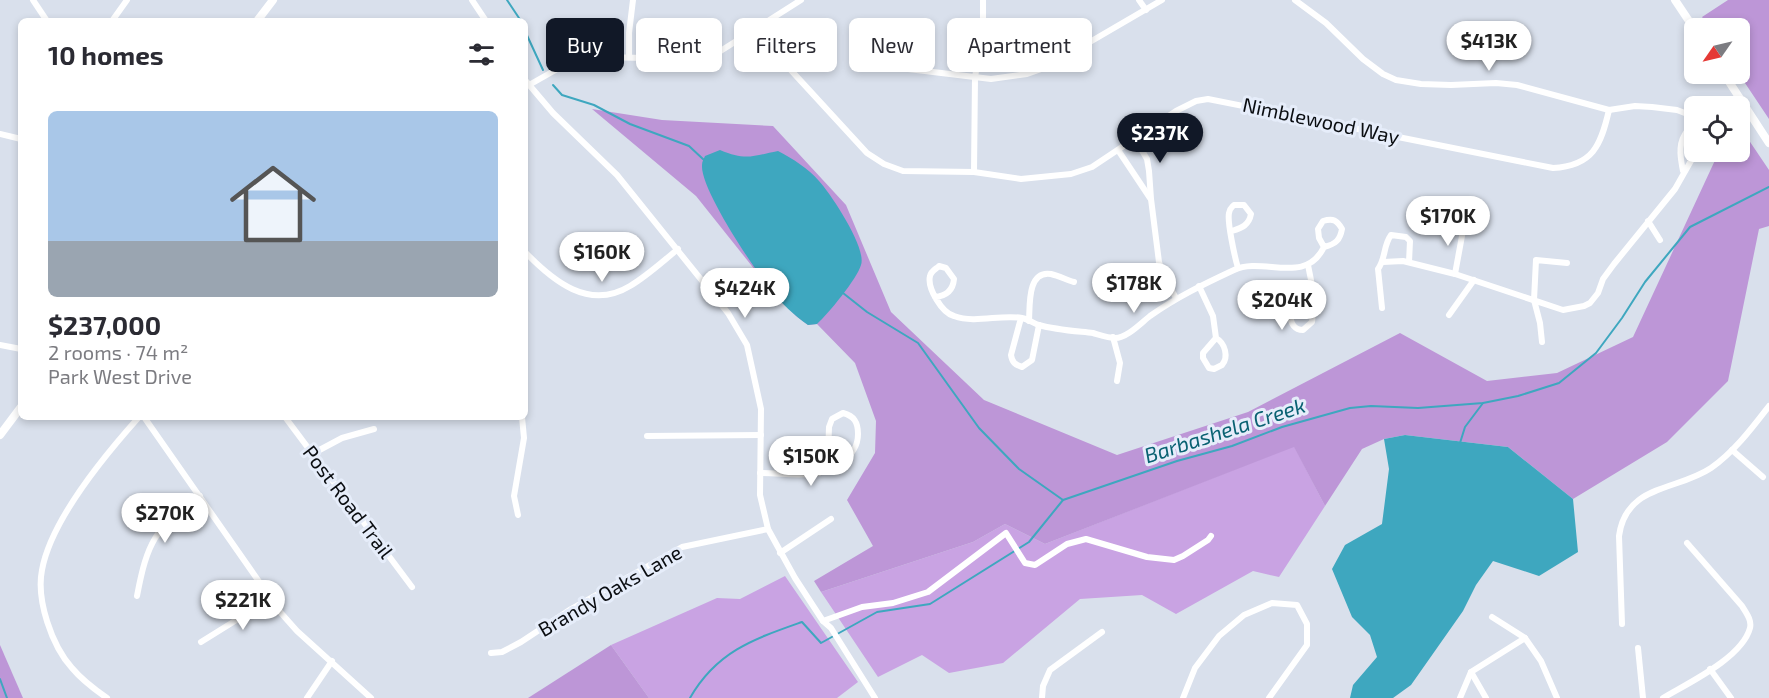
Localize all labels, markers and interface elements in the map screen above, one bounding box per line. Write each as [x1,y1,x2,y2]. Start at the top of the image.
chip: Buy [546,18,624,72]
chip: Rent [636,18,722,72]
chip: Filters [734,18,837,72]
chip: New [849,18,935,72]
chip: Apartment [947,18,1092,72]
north arrow [1684,18,1750,84]
map controls [1684,18,1750,162]
pin: $413K [1447,21,1531,72]
text: $413K [1461,28,1518,52]
icon: filters [465,38,498,71]
text: 10 homes [48,39,164,70]
street label: Nimblewood Way [1241,92,1402,148]
button: locate [1684,96,1750,162]
pin: $237K [1118,113,1202,164]
text: $237K [1131,120,1189,144]
icon: home [219,150,327,258]
pin: $170K [1406,196,1490,247]
text: $170K [1420,203,1476,227]
pin: $160K [560,232,644,283]
text: $160K [573,239,631,263]
pin: $178K [1092,263,1176,314]
pin: $424K [703,268,787,319]
text: $178K [1106,270,1162,294]
text: $424K [714,275,776,299]
pin: $204K [1240,280,1324,331]
text: $204K [1251,287,1313,311]
text: $237,000 [48,309,161,340]
text: 2 rooms · 74 m² [48,340,188,364]
text: Park West Drive [48,364,192,388]
water label: Barbashela Creek [1141,392,1308,467]
pin: $150K [769,436,853,487]
street label: Post Road Trail [299,440,399,563]
text: $150K [783,443,839,467]
pin: $270K [123,493,207,544]
text: $270K [135,500,195,524]
street label: Brandy Oaks Lane [533,539,686,641]
pin: $221K [201,580,285,631]
text: $221K [215,587,271,611]

